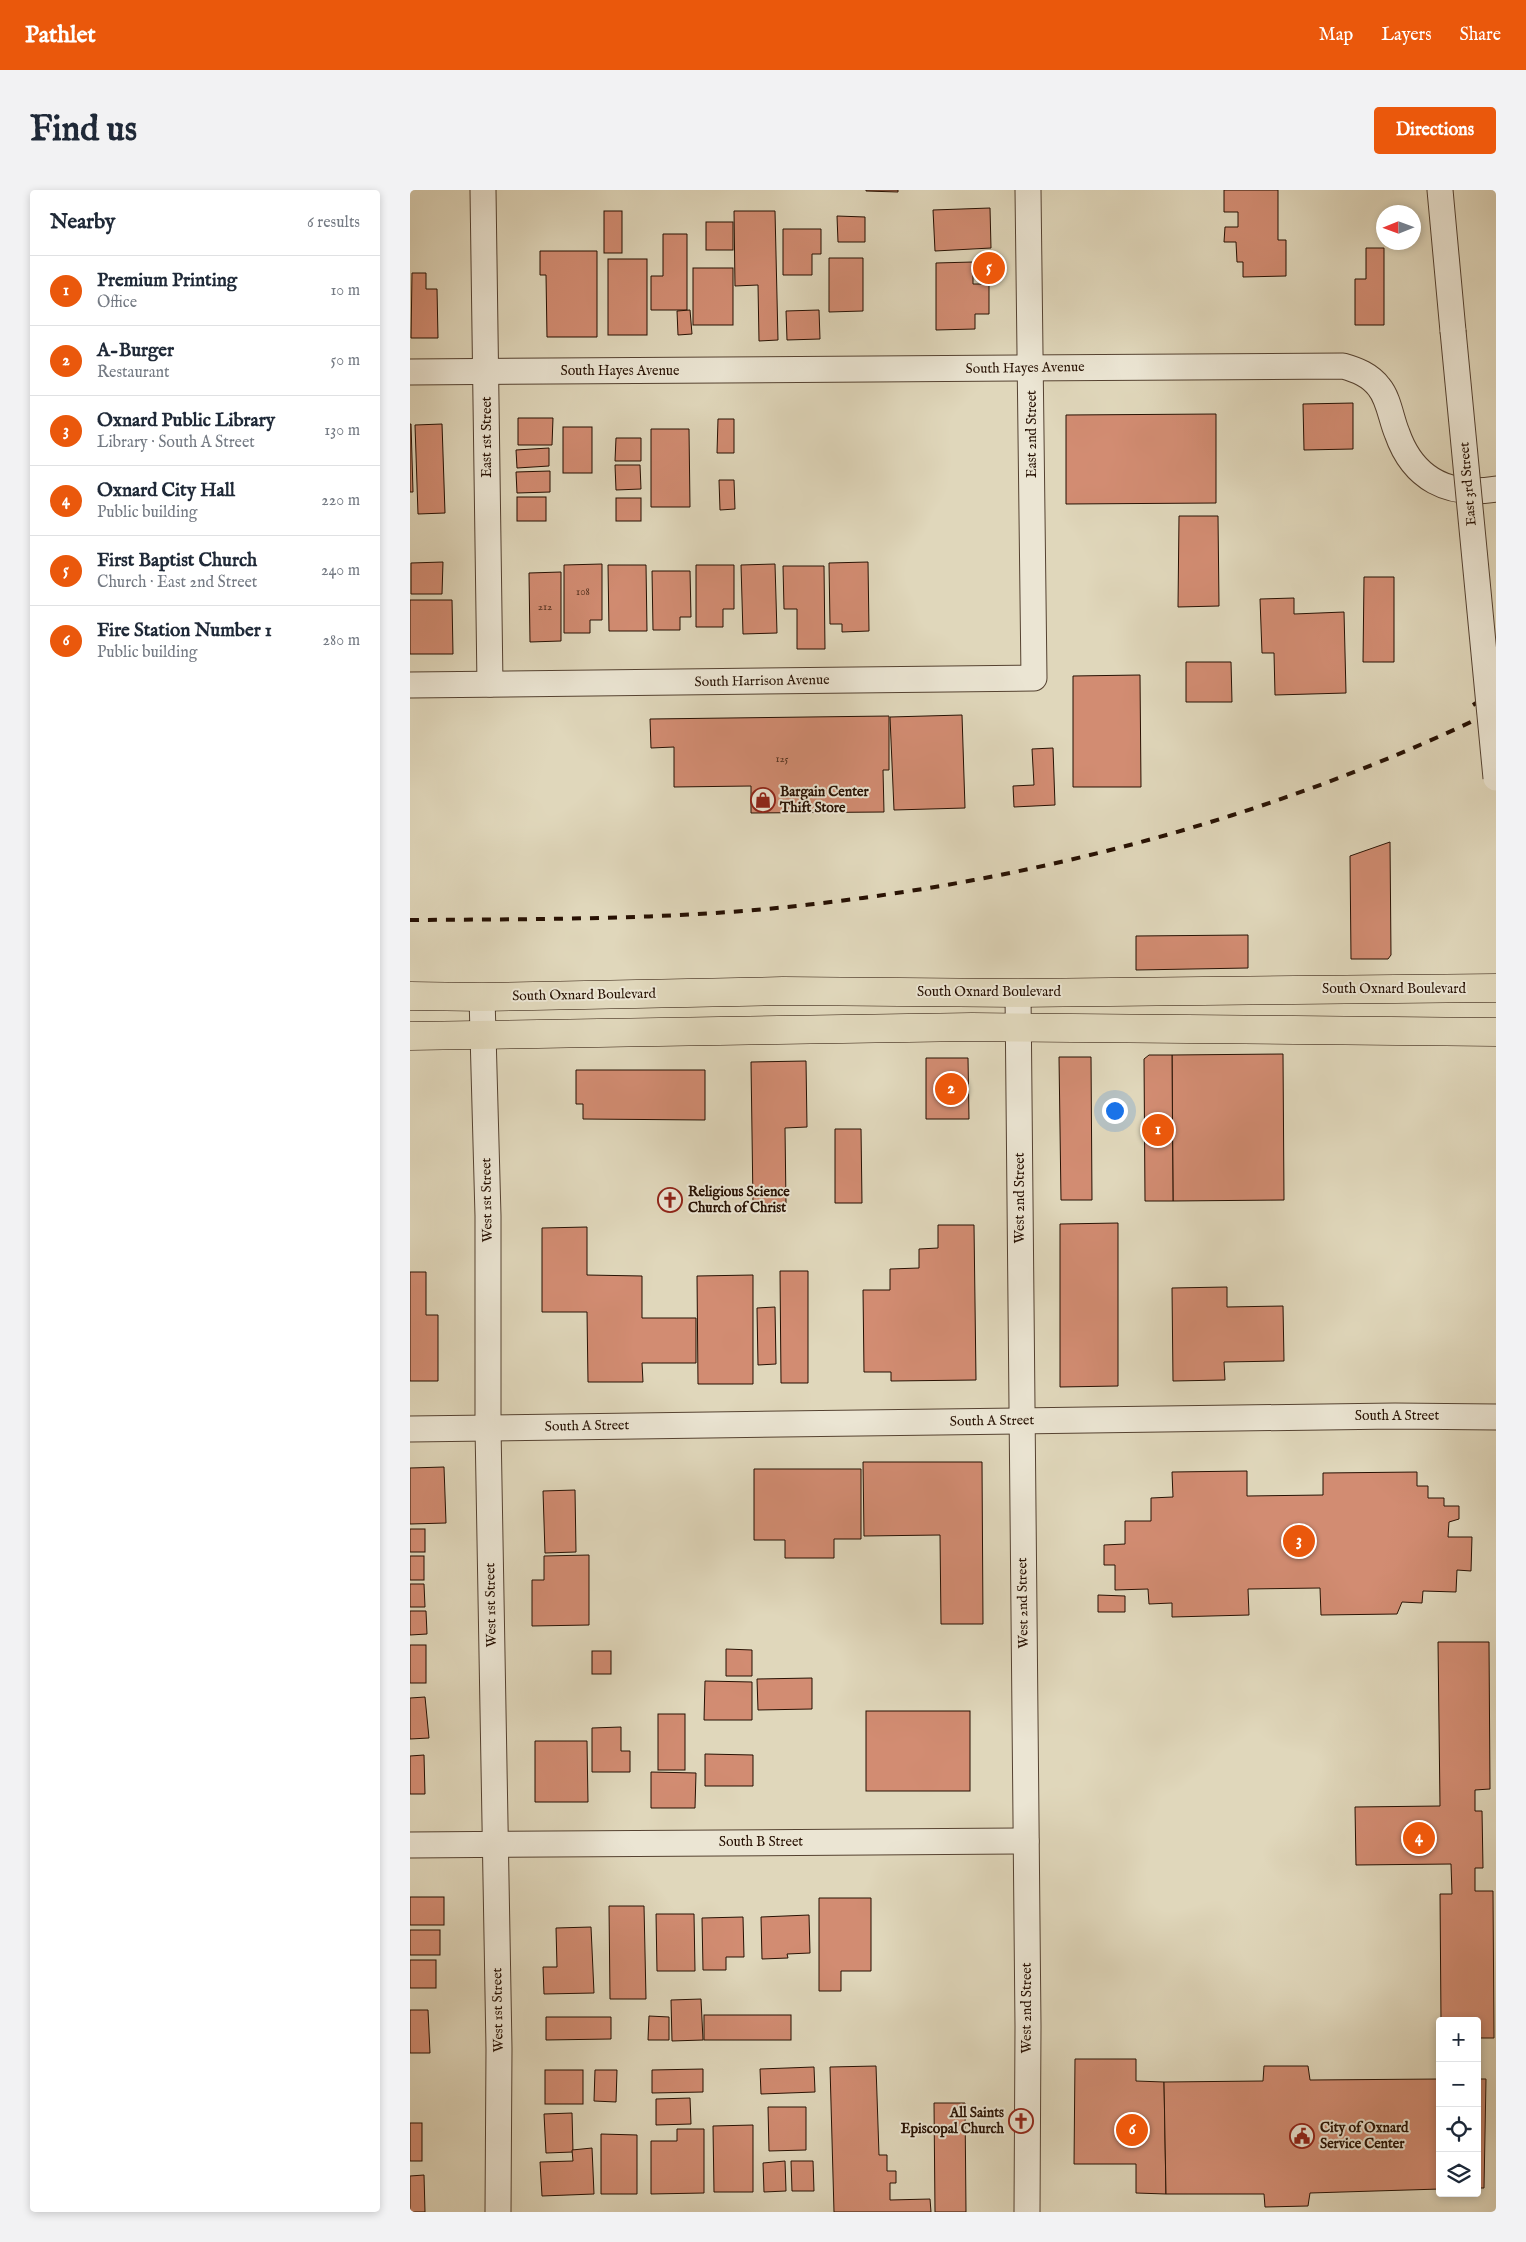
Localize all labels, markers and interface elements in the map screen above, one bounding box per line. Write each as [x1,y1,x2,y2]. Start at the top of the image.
text: Pathlet [25,20,96,51]
text: Map [1319,24,1353,47]
text: Layers [1381,24,1432,47]
text: Share [1460,24,1501,47]
button: Directions [1374,107,1496,154]
text: Find us [30,108,137,153]
north arrow [1376,205,1421,250]
text: Nearby [50,209,115,236]
text: 6 results [307,213,360,233]
pin: 5 [973,249,1005,287]
text: Premium Printing [97,269,237,293]
text: 1 [63,281,69,301]
text: 10 m [330,281,360,301]
text: Office [97,293,137,313]
text: A-Burger [97,339,174,363]
text: 2 [62,351,70,371]
text: 50 m [331,351,360,371]
street label: South Hayes Avenue [965,358,1085,378]
street label: South Hayes Avenue [560,362,680,380]
text: Restaurant [97,363,170,383]
street label: East 2nd Street [1023,390,1041,478]
street label: East 1st Street [478,396,496,478]
text: Oxnard Public Library [97,409,275,433]
text: 3 [63,421,69,441]
text: 130 m [324,421,360,441]
text: Library · South A Street [97,433,255,453]
street label: East 3rd Street [1455,441,1481,527]
text: Oxnard City Hall [97,479,235,503]
text: 4 [62,491,70,511]
text: 220 m [321,491,360,511]
text: Public building [97,503,197,523]
text: First Baptist Church [97,549,257,573]
text: 5 [63,561,69,581]
text: 240 m [321,561,360,581]
text: Church · East 2nd Street [97,573,257,593]
house number: 108 [576,585,590,599]
house number: 212 [538,600,552,614]
text: Fire Station Number 1 [97,619,272,643]
text: 6 [63,631,69,651]
text: 280 m [323,631,360,651]
text: Public building [97,643,197,663]
street label: South Harrison Avenue [694,671,830,691]
house number: 125 [775,752,789,766]
place label: Bargain Center Thift Store [779,783,869,817]
shop icon: Bargain Center Thift Store [750,787,776,813]
street label: South Oxnard Boulevard [1322,980,1466,998]
street label: South Oxnard Boulevard [917,983,1061,1001]
street label: South Oxnard Boulevard [512,985,657,1005]
pin: 2 [935,1070,967,1108]
your location [1102,1098,1128,1124]
pin: 1 [1142,1111,1174,1149]
street label: West 2nd Street [1011,1152,1029,1244]
street label: West 1st Street [477,1157,497,1242]
place label: Religious Science Church of Christ [688,1183,790,1217]
church icon: Religious Science Church of Christ [657,1187,683,1213]
street label: South A Street [1355,1407,1439,1425]
street label: South A Street [950,1411,1035,1431]
street label: South A Street [545,1416,630,1436]
pin: 3 [1283,1522,1315,1560]
street label: West 2nd Street [1013,1557,1033,1649]
street label: West 1st Street [481,1562,501,1647]
pin: 4 [1403,1819,1435,1857]
street label: South B Street [719,1833,803,1851]
street label: West 2nd Street [1018,1962,1036,2054]
street label: West 1st Street [488,1967,508,2052]
map controls [1436,2017,1481,2197]
button: + [1436,2017,1481,2062]
button: − [1436,2062,1481,2107]
place label: All Saints Episcopal Church [901,2104,1005,2138]
button: locate [1436,2107,1481,2152]
church icon: All Saints Episcopal Church [1008,2108,1034,2134]
pin: 6 [1116,2111,1148,2149]
place label: City of Oxnard Service Center [1320,2119,1409,2153]
public building icon: City of Oxnard Service Center [1289,2123,1315,2149]
button: layers [1436,2152,1481,2197]

